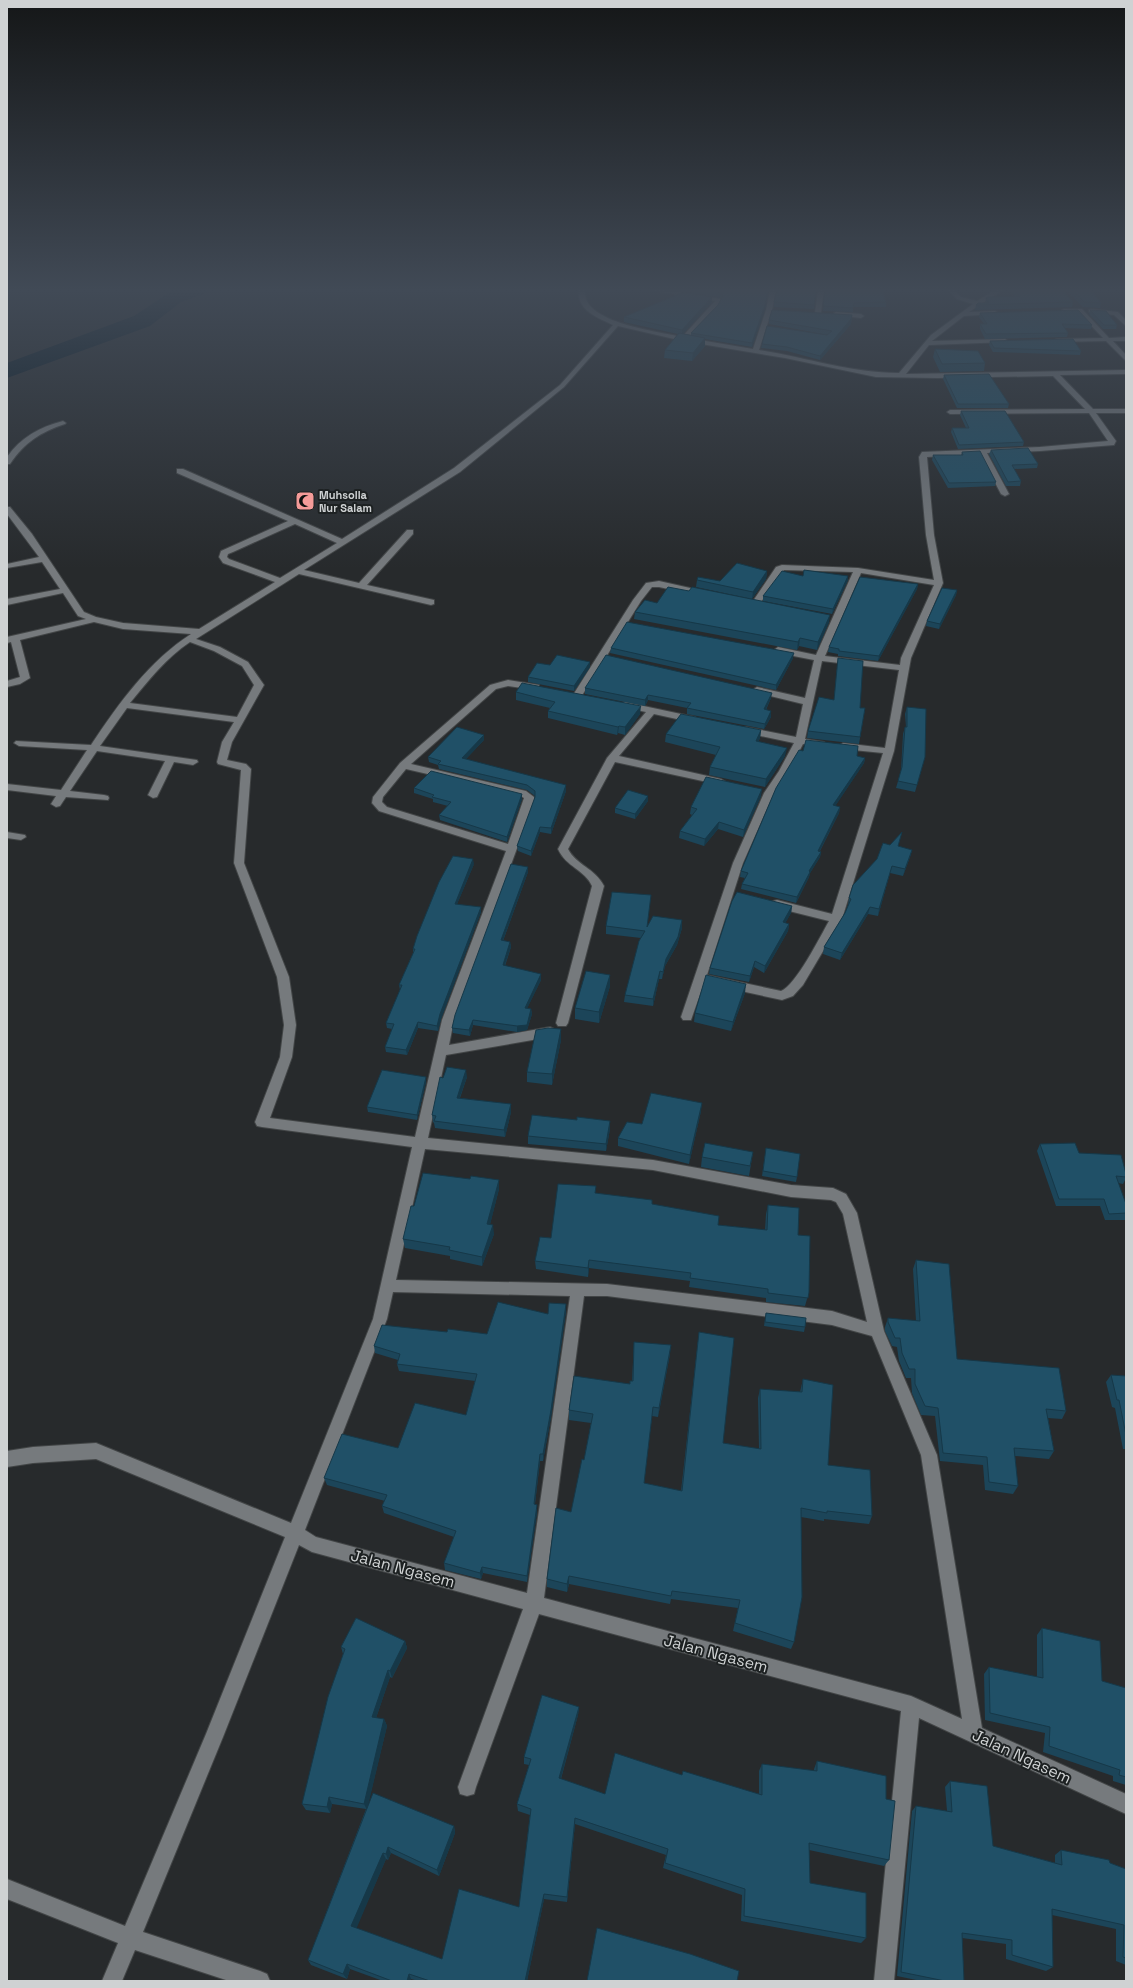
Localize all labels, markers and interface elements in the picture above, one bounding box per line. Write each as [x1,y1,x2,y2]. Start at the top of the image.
place label: Muhsolla Nur Salam [319,488,372,515]
mosque icon: Muhsolla Nur Salam [294,490,316,512]
street label: Jalan Ngasem [348,1544,457,1592]
street label: Jalan Ngasem [661,1629,770,1677]
street label: Jalan Ngasem [969,1724,1075,1789]

